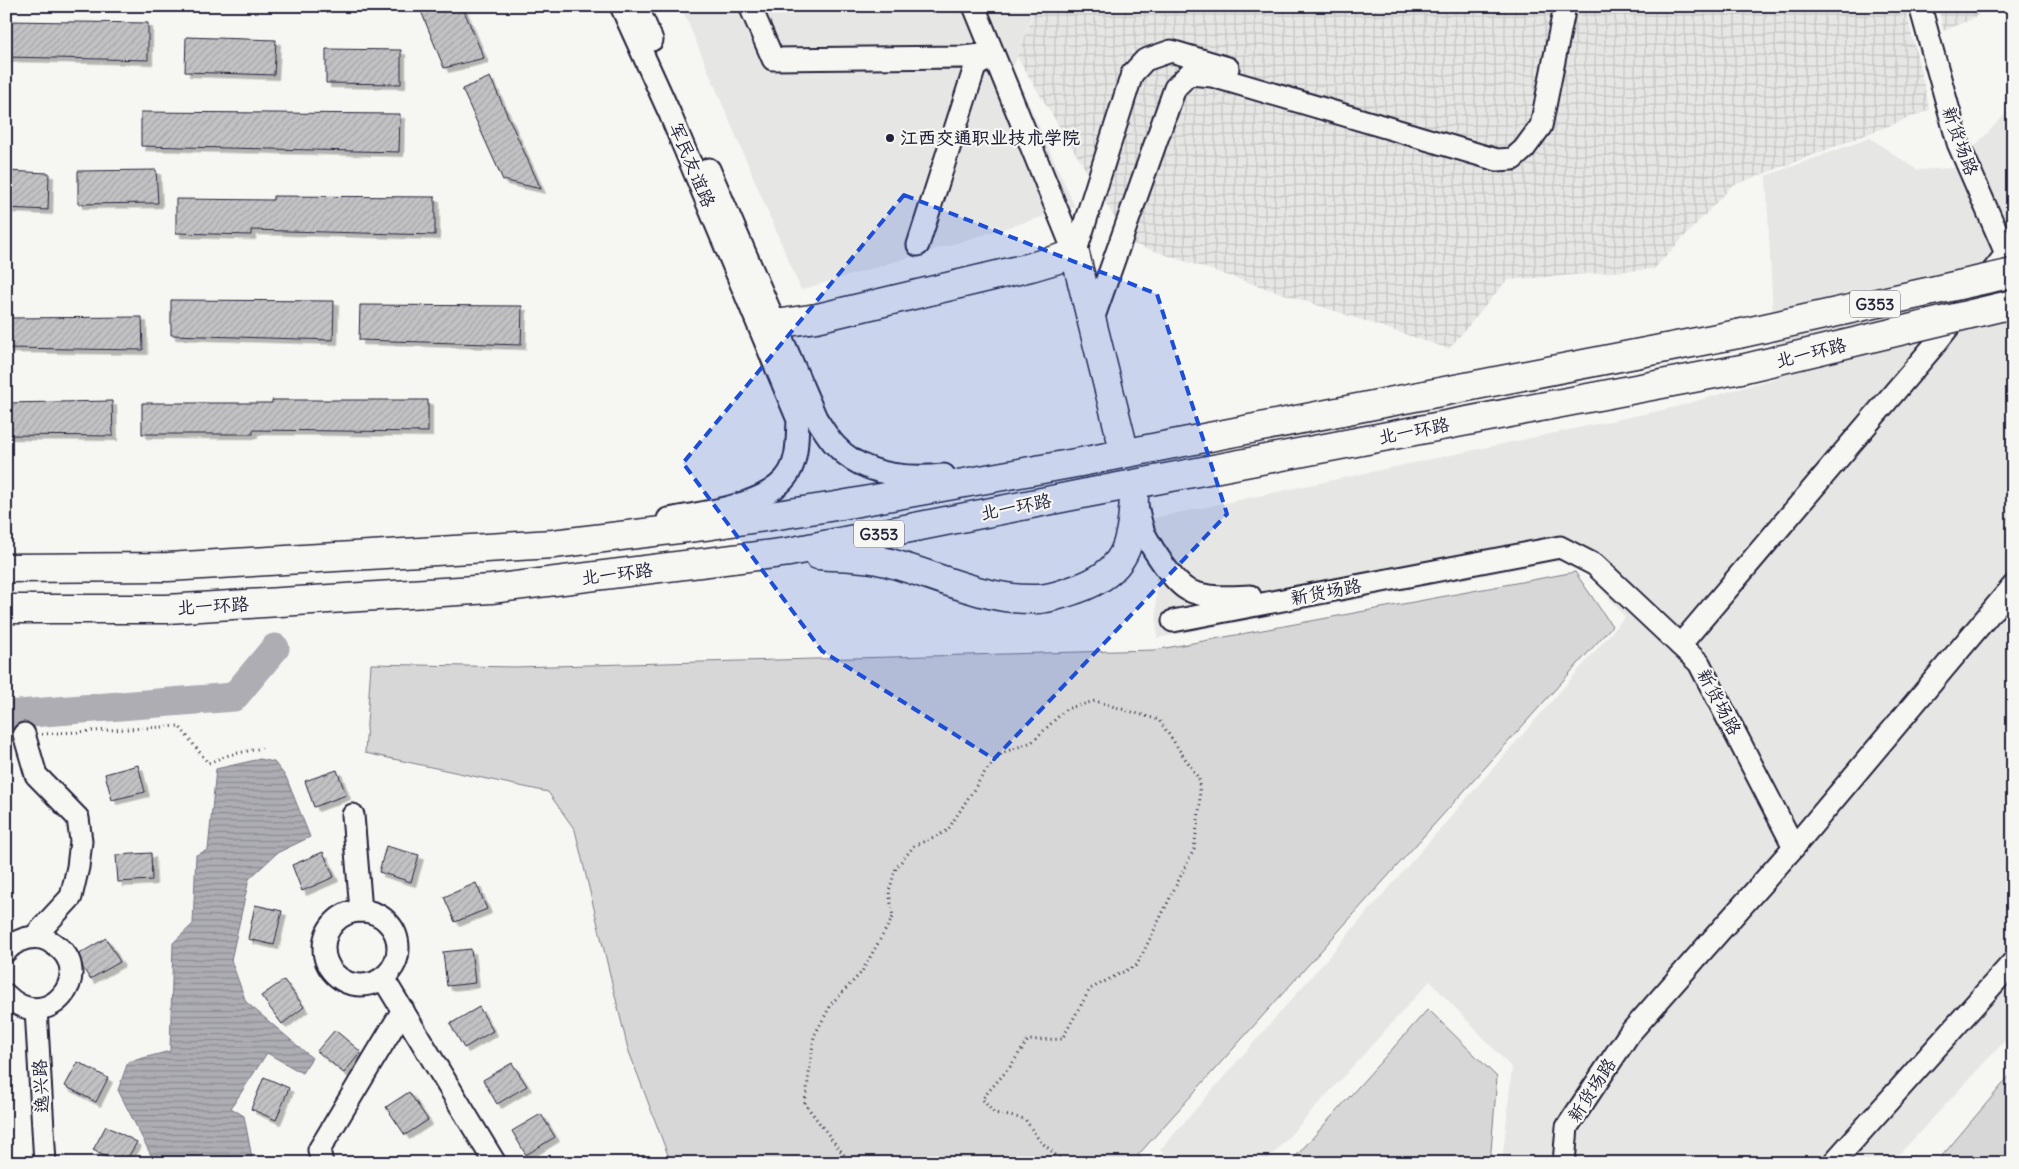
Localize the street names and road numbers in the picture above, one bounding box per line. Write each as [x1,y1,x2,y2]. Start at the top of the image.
street label: 新货场路 [1937,103,1984,179]
street label: 军民友谊路 [664,119,721,211]
road number: G353 [1850,290,1900,318]
street label: 北一环路 [1773,333,1849,372]
street label: 北一环路 [1376,412,1451,449]
street label: 北一环路 [978,488,1053,525]
road number: G353 [854,520,904,548]
street label: 北一环路 [580,558,654,589]
street label: 新货场路 [1288,573,1363,610]
street label: 北一环路 [176,592,250,619]
street label: 新货场路 [1692,665,1746,739]
street label: 新货场路 [1562,1053,1621,1126]
street label: 逸兴路 [28,1058,53,1114]

